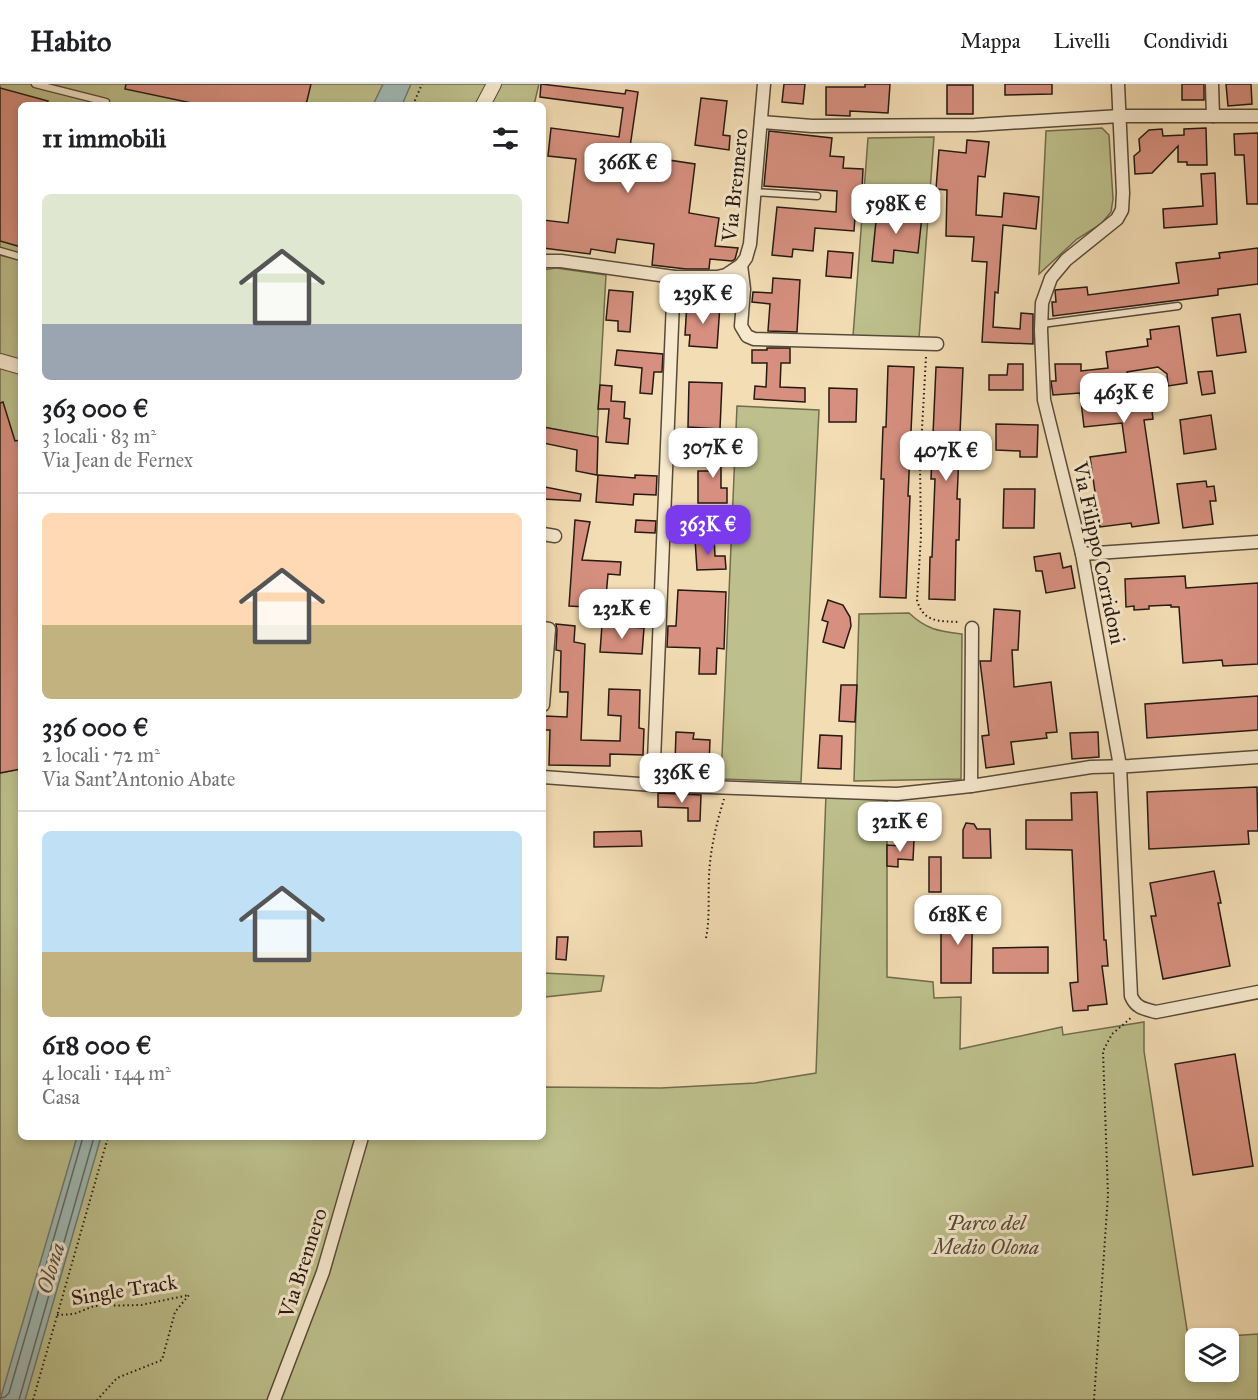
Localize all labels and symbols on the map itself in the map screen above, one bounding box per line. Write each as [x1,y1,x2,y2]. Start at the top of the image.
street label: Via Brennero [716,127,754,244]
pin: 366K € [579,143,677,194]
pin: 598K € [847,184,945,235]
pin: 239K € [654,274,752,325]
pin: 463K € [1075,373,1173,424]
pin: 307K € [664,428,762,479]
pin: 407K € [897,431,995,482]
street label: Via Filippo Corridoni [1067,458,1131,647]
pin: 363K € [659,505,757,556]
pin: 232K € [573,589,671,640]
pin: 336K € [633,753,731,804]
pin: 321K € [851,802,949,853]
pin: 618K € [909,895,1007,946]
street label: Via Brennero [273,1205,333,1322]
park label: Parco del Medio Olona [931,1210,1039,1260]
water label: Olona [30,1240,71,1297]
street label: Single Track [69,1269,179,1311]

